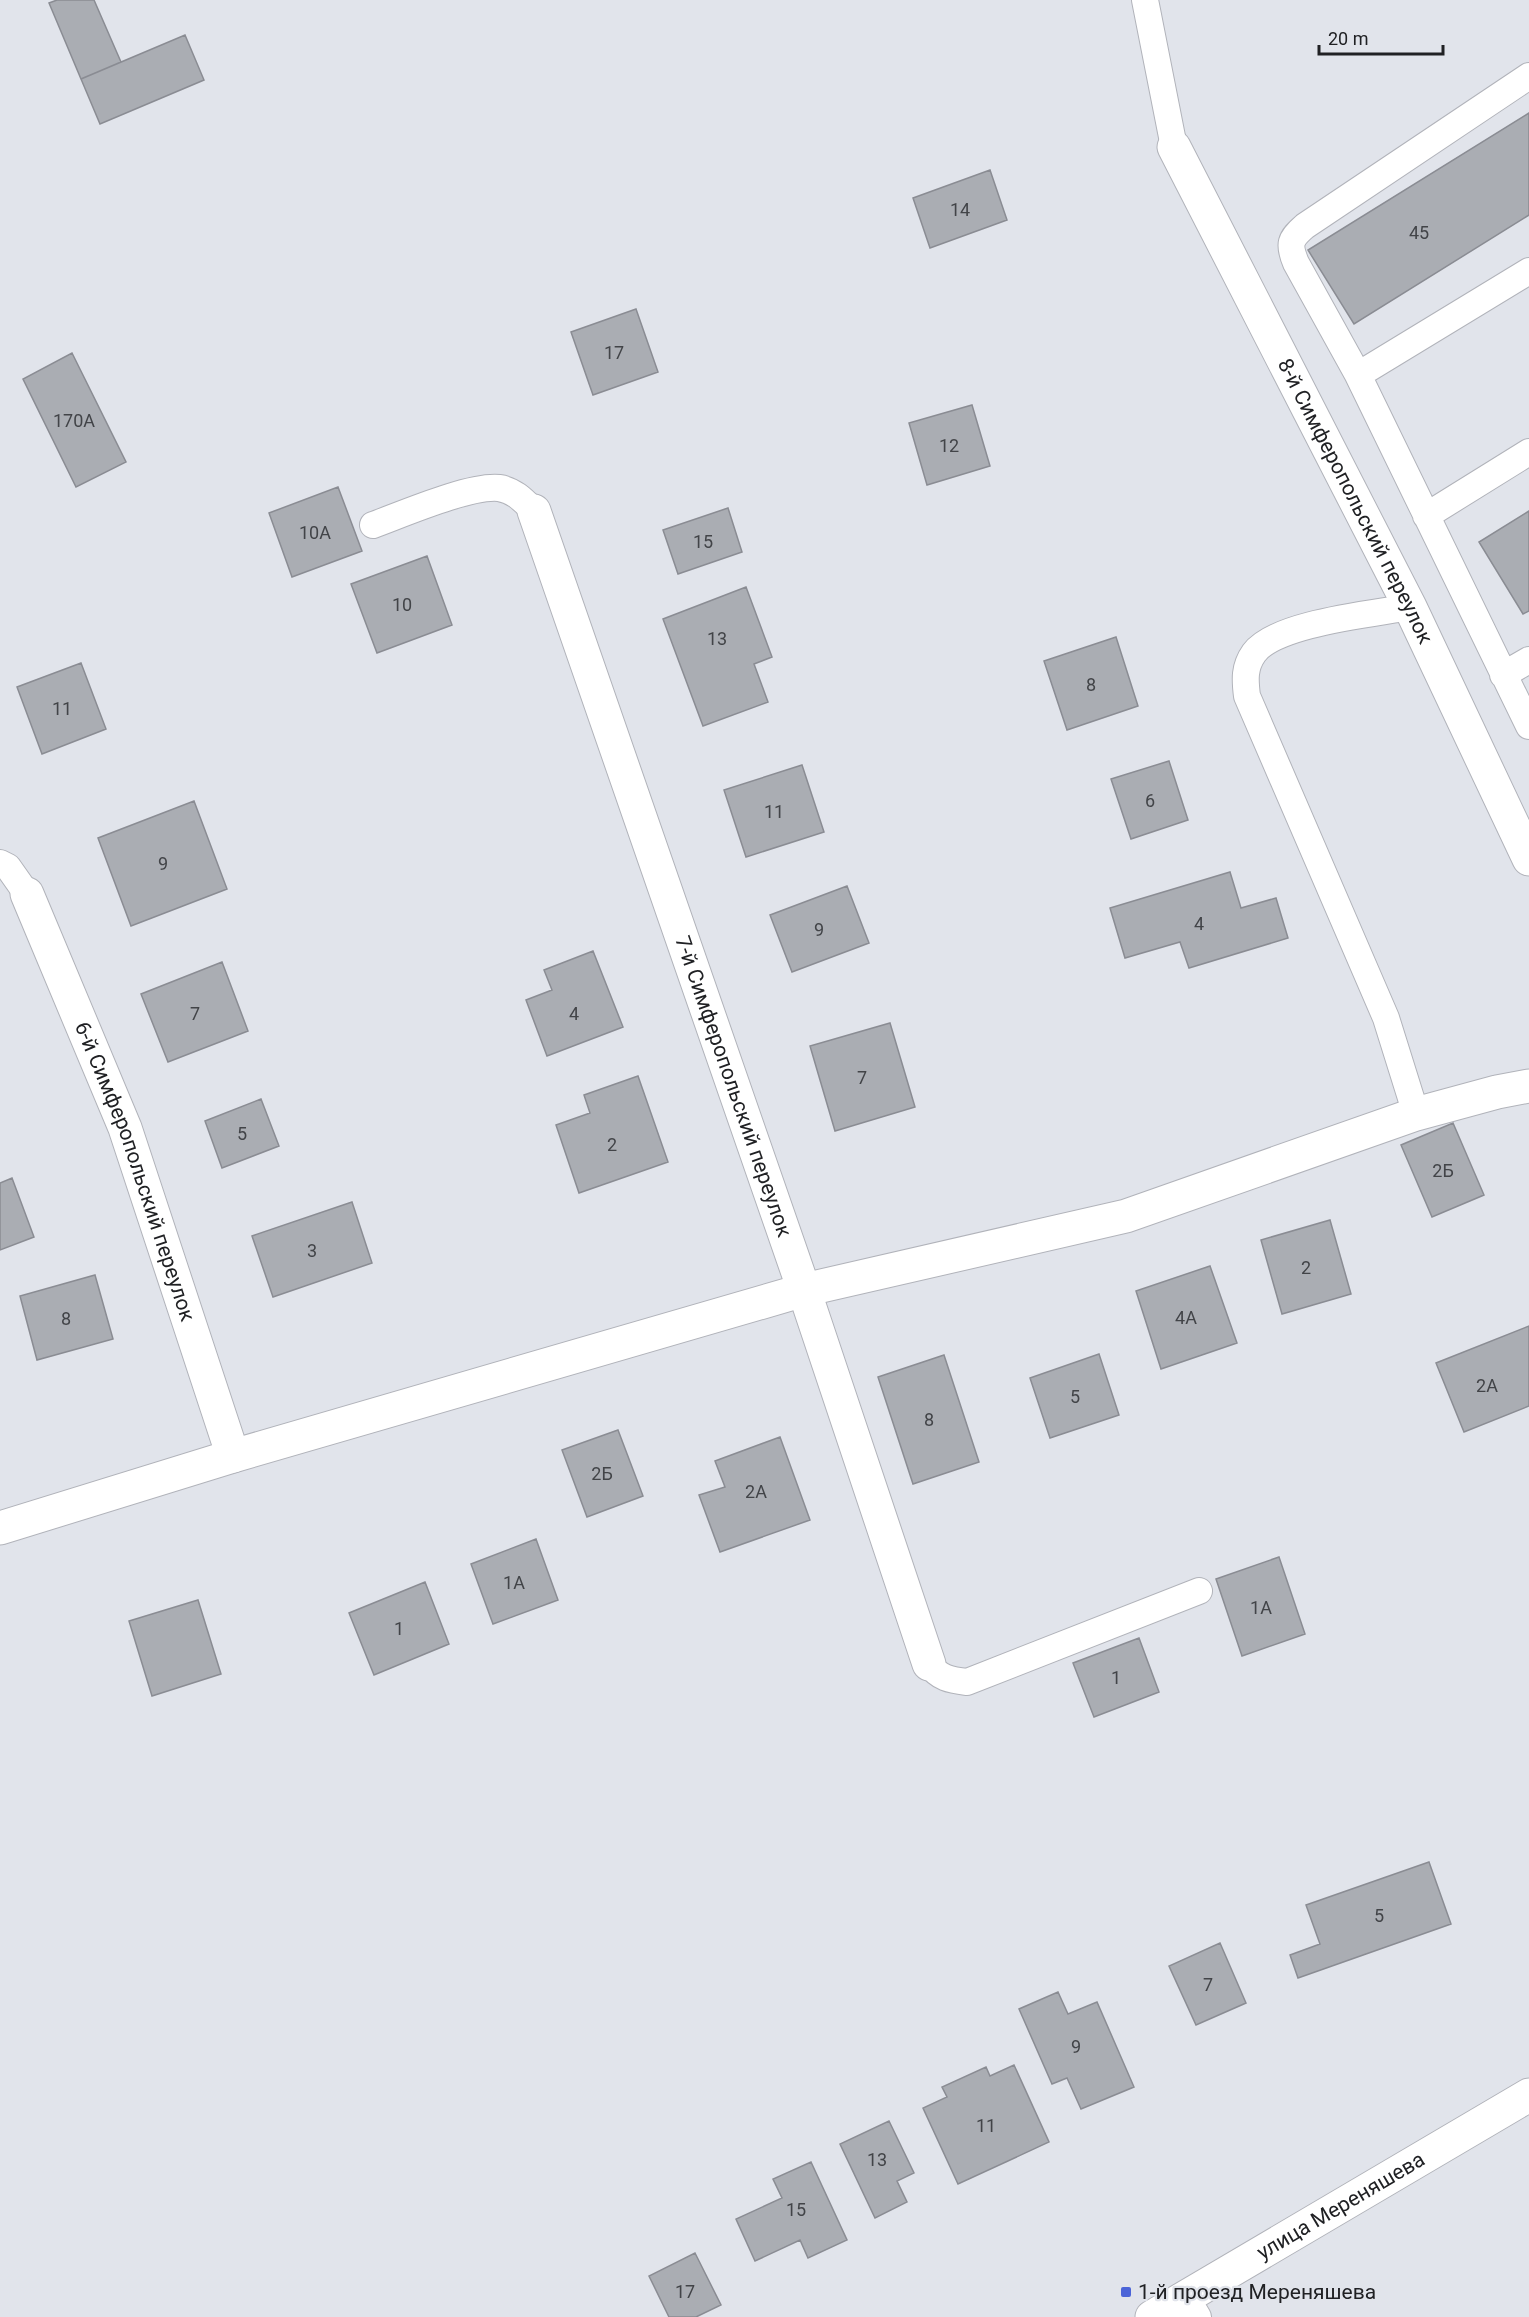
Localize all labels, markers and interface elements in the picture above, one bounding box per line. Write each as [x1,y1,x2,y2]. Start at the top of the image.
scale bar [1319,18,1444,56]
text: 20 m [1328,28,1368,49]
house number: 14 [950,199,970,220]
house number: 45 [1409,222,1429,243]
house number: 17 [604,342,624,363]
street label: 8-й Симферопольский переулок [1273,355,1438,648]
house number: 170А [53,410,95,431]
house number: 12 [939,435,959,456]
house number: 10А [299,522,331,543]
house number: 15 [693,531,713,552]
house number: 10 [392,594,412,615]
house number: 13 [707,628,727,649]
house number: 8 [1086,674,1096,695]
house number: 11 [52,698,72,719]
house number: 6 [1145,790,1155,811]
house number: 11 [764,801,784,822]
house number: 9 [158,853,168,874]
house number: 4 [1194,913,1204,934]
house number: 9 [814,919,824,940]
street label: 7-й Симферопольский переулок [670,933,797,1241]
house number: 7 [190,1003,200,1024]
house number: 4 [569,1003,579,1024]
street label: 6-й Симферопольский переулок [70,1018,200,1325]
house number: 7 [857,1067,867,1088]
house number: 5 [237,1123,247,1144]
house number: 2 [607,1134,617,1155]
house number: 2Б [1432,1160,1454,1181]
house number: 3 [307,1240,317,1261]
house number: 2 [1301,1257,1311,1278]
house number: 4А [1175,1307,1197,1328]
house number: 8 [61,1308,71,1329]
house number: 2А [1476,1375,1498,1396]
house number: 5 [1070,1386,1080,1407]
house number: 8 [924,1409,934,1430]
house number: 2Б [591,1463,613,1484]
house number: 2А [745,1481,767,1502]
house number: 1А [503,1572,525,1593]
house number: 1А [1250,1597,1272,1618]
house number: 1 [394,1618,404,1639]
house number: 1 [1111,1667,1121,1688]
house number: 5 [1374,1905,1384,1926]
house number: 7 [1203,1974,1213,1995]
house number: 9 [1071,2036,1081,2057]
house number: 11 [976,2115,996,2136]
street label: улица Мереняшева [1253,2147,1429,2265]
house number: 13 [867,2149,887,2170]
house number: 15 [786,2199,806,2220]
place label: 1-й проезд Мереняшева [1138,2280,1376,2304]
house number: 17 [675,2281,695,2302]
marker: 1-й проезд Мереняшева [1119,2285,1133,2299]

